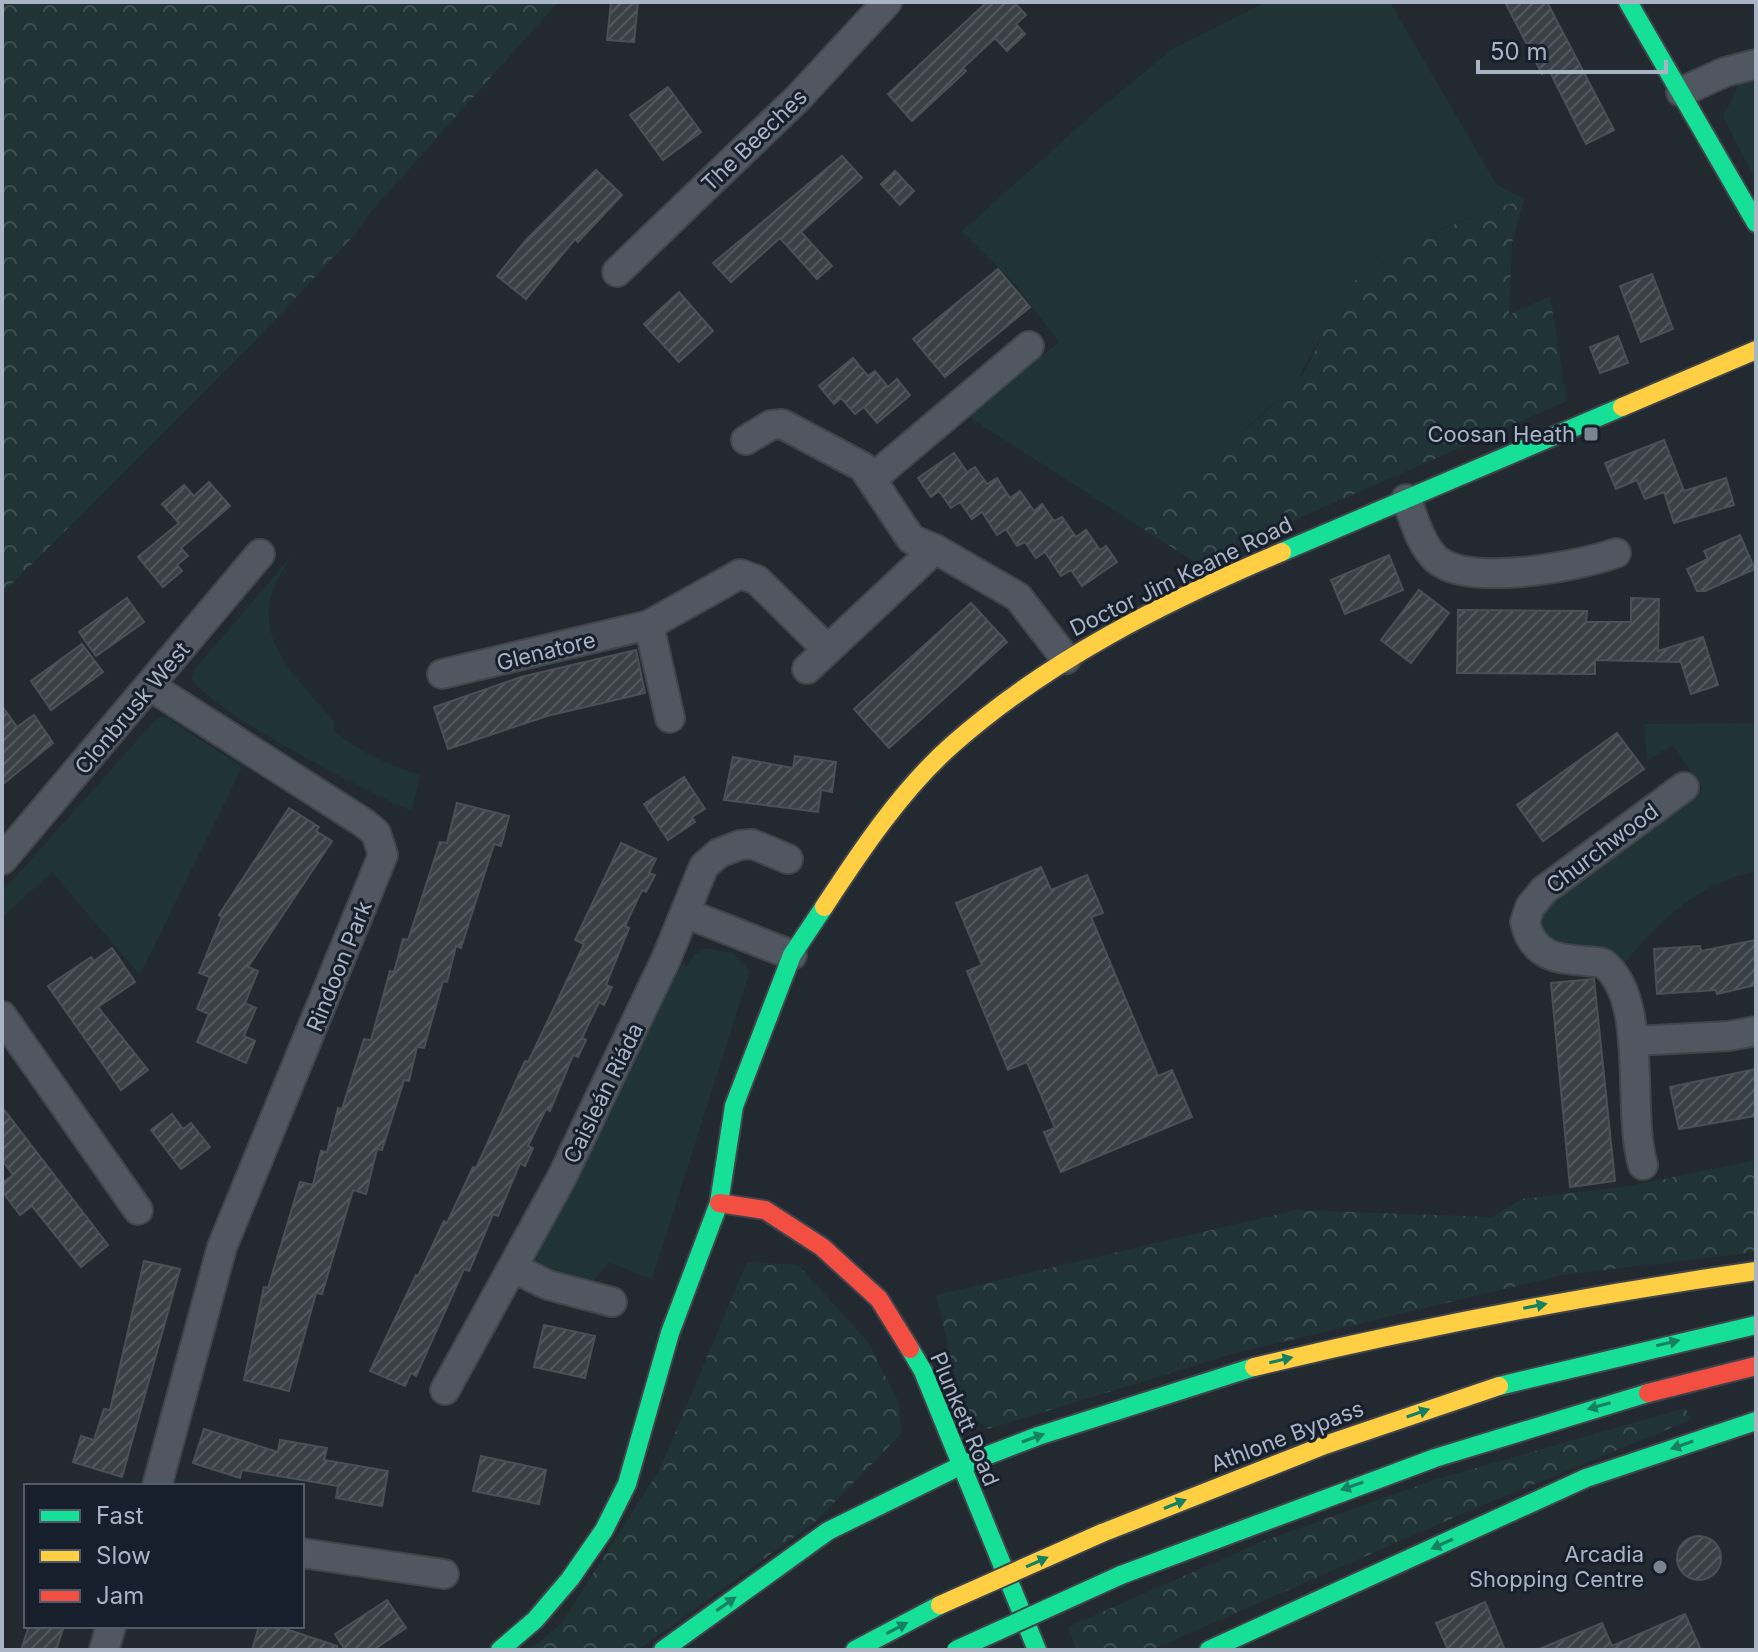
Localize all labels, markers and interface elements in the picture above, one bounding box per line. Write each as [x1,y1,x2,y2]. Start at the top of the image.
scale bar [1478,24,1666,74]
text: 50 m [1490,37,1548,66]
street label: The Beeches [696,83,812,197]
place label: Coosan Heath [1427,421,1575,447]
marker: Coosan Heath [1582,425,1600,443]
street label: Doctor Jim Keane Road [1066,511,1296,641]
street label: Glenatore [494,626,598,676]
street label: Clonbrusk West [69,637,195,779]
street label: Churchwood [1541,798,1663,898]
street label: Rindoon Park [301,897,377,1035]
street label: Caisleán Riáda [558,1019,648,1167]
one-way arrow [1523,1299,1548,1311]
one-way arrow [1656,1336,1681,1349]
street label: Plunkett Road [925,1348,1005,1490]
one-way arrow [1269,1353,1294,1366]
street label: Athlone Bypass [1207,1395,1367,1477]
one-way arrow [1587,1400,1611,1413]
one-way arrow [1407,1406,1431,1418]
one-way arrow [1021,1431,1045,1444]
one-way arrow [1670,1440,1694,1452]
one-way arrow [1339,1480,1363,1492]
legend [24,1484,304,1628]
one-way arrow [1163,1497,1187,1510]
text: Fast [96,1501,144,1530]
one-way arrow [1430,1537,1453,1551]
text: Slow [96,1541,151,1570]
place label: Arcadia Shopping Centre [1469,1541,1644,1592]
one-way arrow [1025,1555,1048,1569]
marker: Arcadia Shopping Centre [1651,1558,1669,1576]
text: Jam [96,1581,144,1610]
one-way arrow [715,1597,736,1612]
one-way arrow [886,1621,909,1634]

